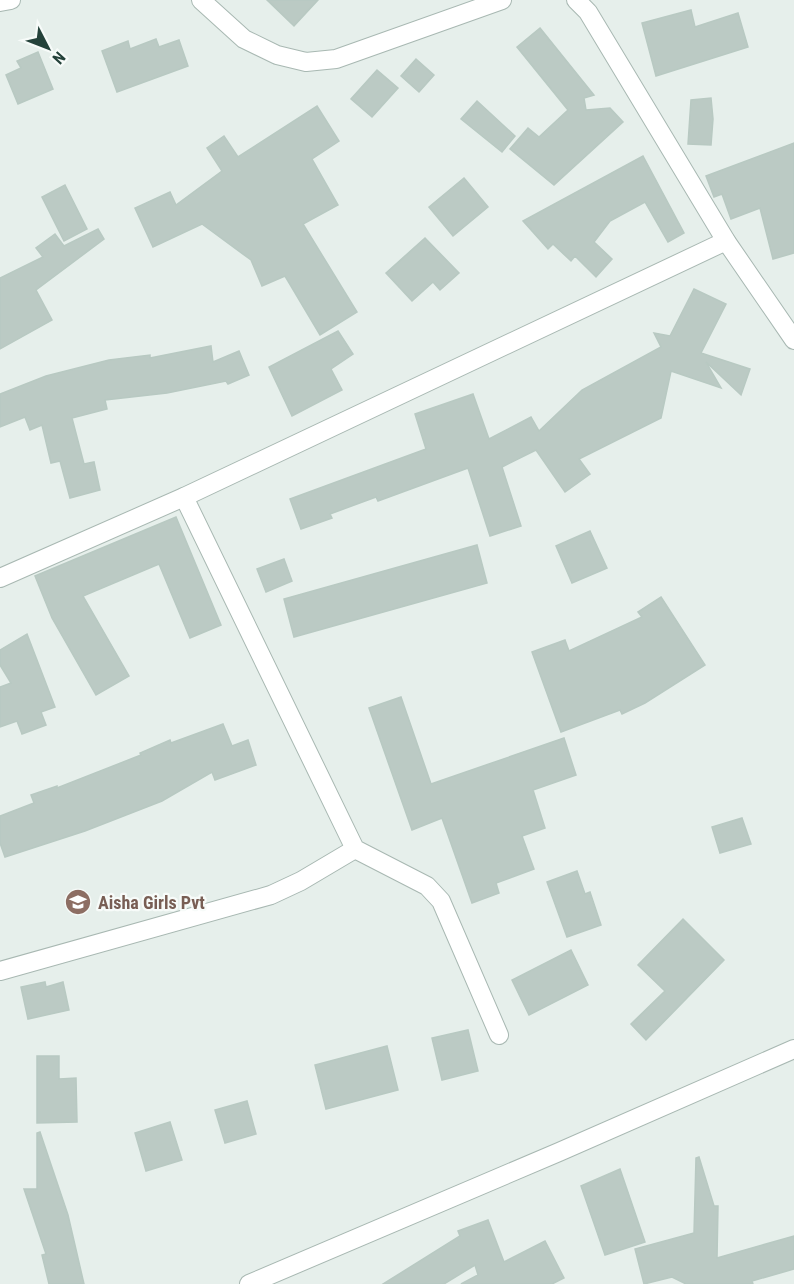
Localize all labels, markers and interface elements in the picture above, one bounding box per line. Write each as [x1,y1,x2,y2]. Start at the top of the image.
north arrow [18,18,78,78]
text: N [48,48,69,68]
school or university icon: Aisha Girls Pvt [63,887,93,917]
place label: Aisha Girls Pvt [98,892,205,913]

